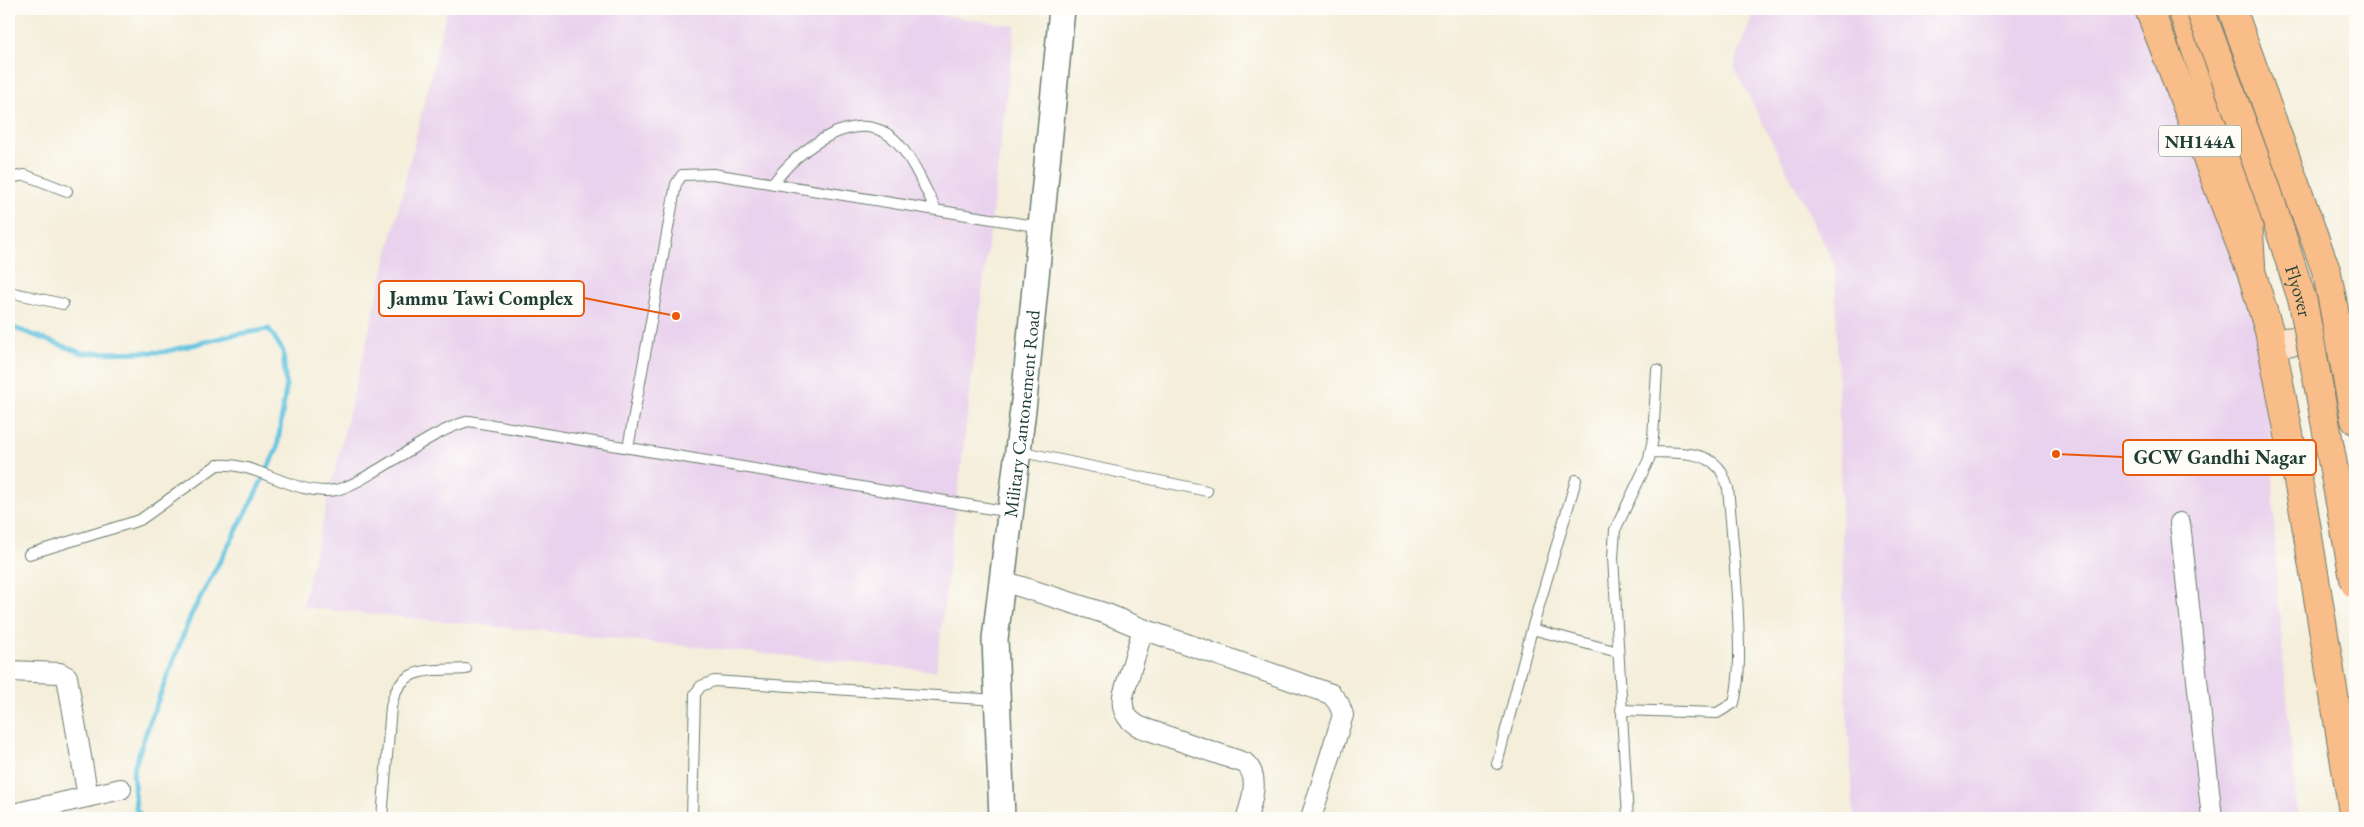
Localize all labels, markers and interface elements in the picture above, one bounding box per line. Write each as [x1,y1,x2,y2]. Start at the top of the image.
road number: NH144A [2159,125,2241,156]
street label: Flyover [2279,262,2318,319]
callout: Jammu Tawi Complex [379,281,584,316]
text: Jammu Tawi Complex [387,285,573,311]
street label: Military Cantonement Road [997,308,1045,519]
callout: GCW Gandhi Nagar [2123,440,2316,475]
text: GCW Gandhi Nagar [2134,444,2307,470]

